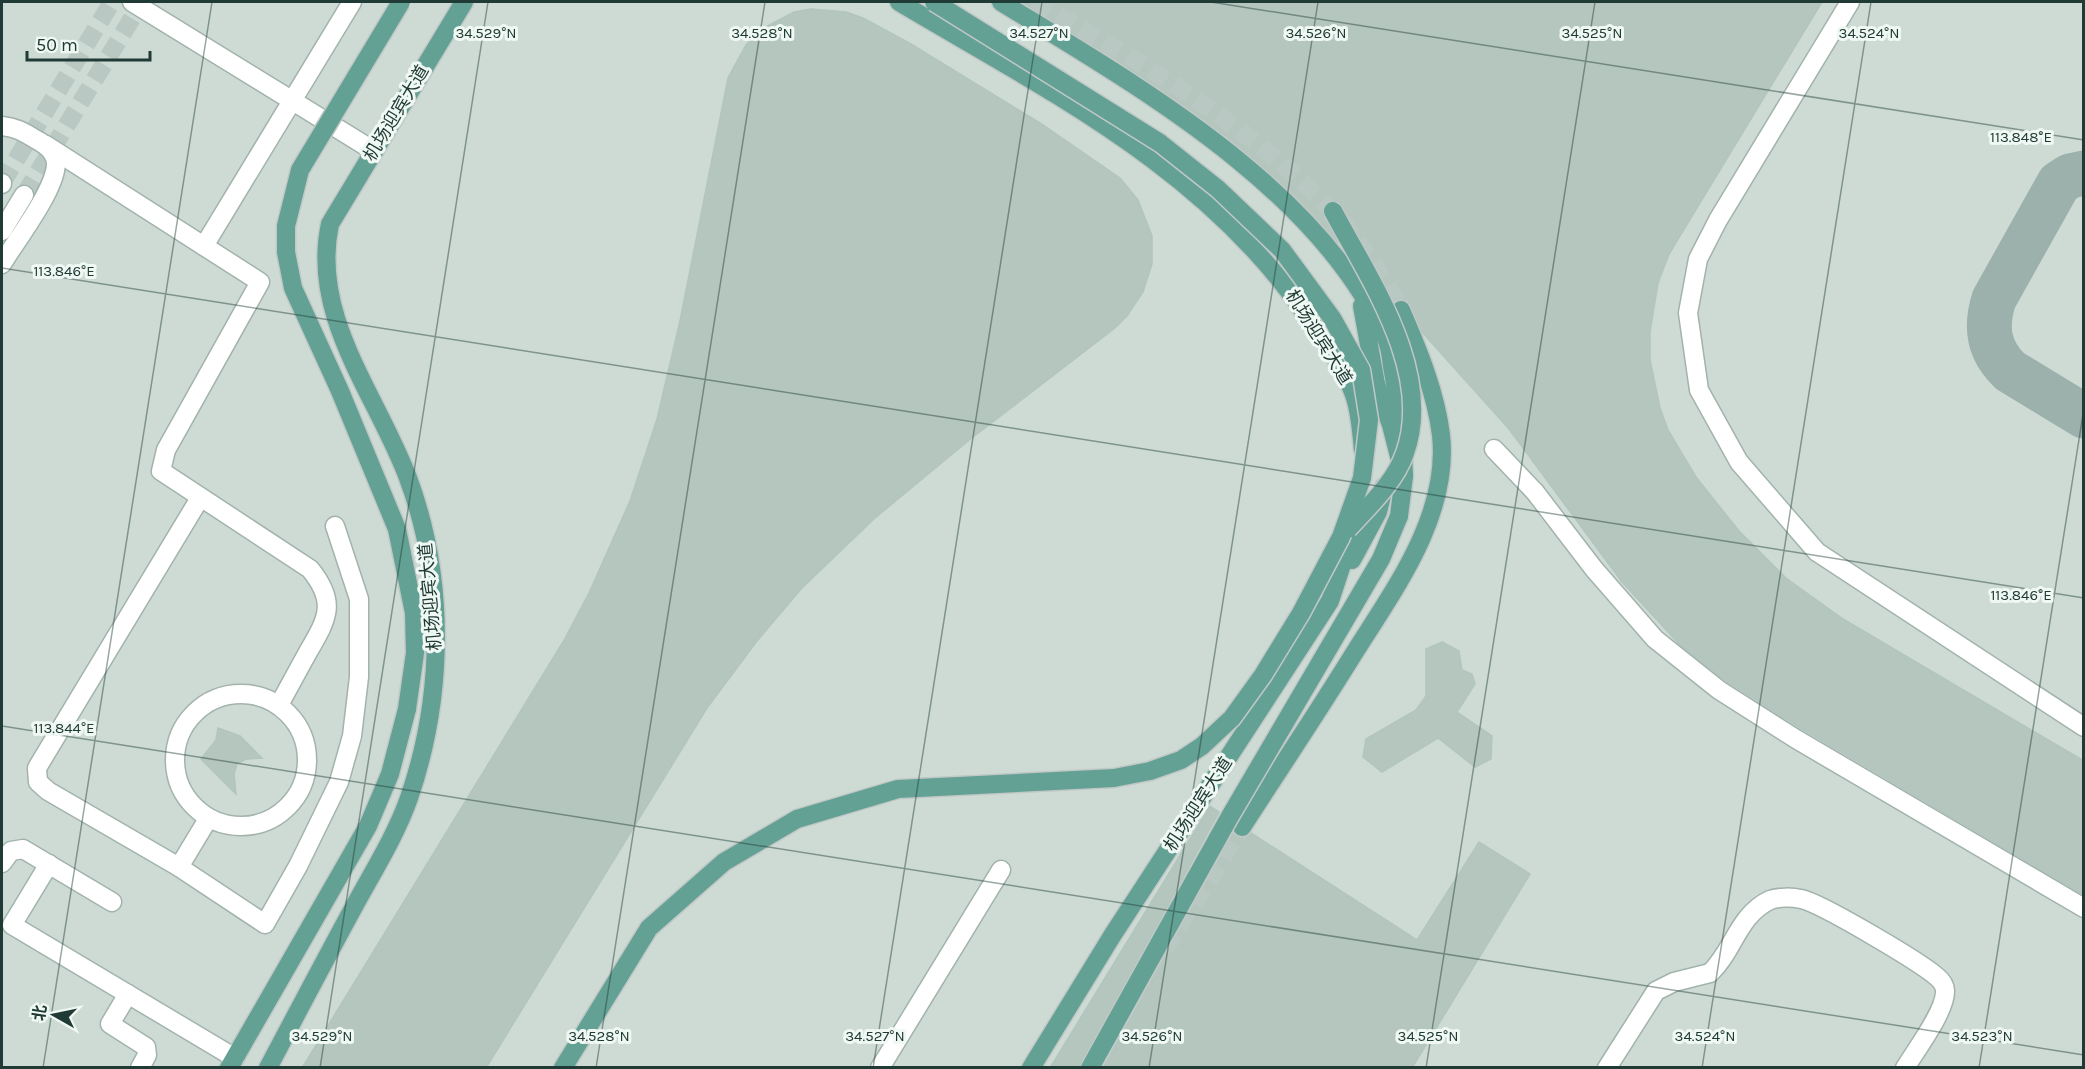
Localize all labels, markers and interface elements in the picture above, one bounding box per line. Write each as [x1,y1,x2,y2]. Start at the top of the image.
scale bar [27,24,150,62]
text: 34.529°N [455,24,517,42]
text: 34.528°N [731,24,793,42]
text: 34.527°N [1009,24,1069,42]
text: 34.526°N [1285,24,1347,42]
text: 34.525°N [1562,24,1622,42]
text: 34.524°N [1839,24,1899,42]
text: 50 m [36,34,78,56]
street label: 机场迎宾大道 [359,61,433,165]
text: 113.848°E [1990,128,2052,146]
text: 113.846°E [33,262,95,280]
street label: 机场迎宾大道 [1281,285,1357,389]
street label: 机场迎宾大道 [414,542,446,652]
text: 113.846°E [1990,586,2052,604]
text: 113.844°E [34,719,94,737]
street label: 机场迎宾大道 [1159,753,1237,855]
north arrow [24,985,84,1045]
text: 北 [29,1003,50,1022]
text: 34.529°N [291,1027,353,1045]
text: 34.528°N [568,1027,630,1045]
text: 34.527°N [845,1027,905,1045]
text: 34.526°N [1121,1027,1183,1045]
text: 34.525°N [1398,1027,1458,1045]
text: 34.524°N [1675,1027,1735,1045]
text: 34.523°N [1951,1027,2013,1045]

